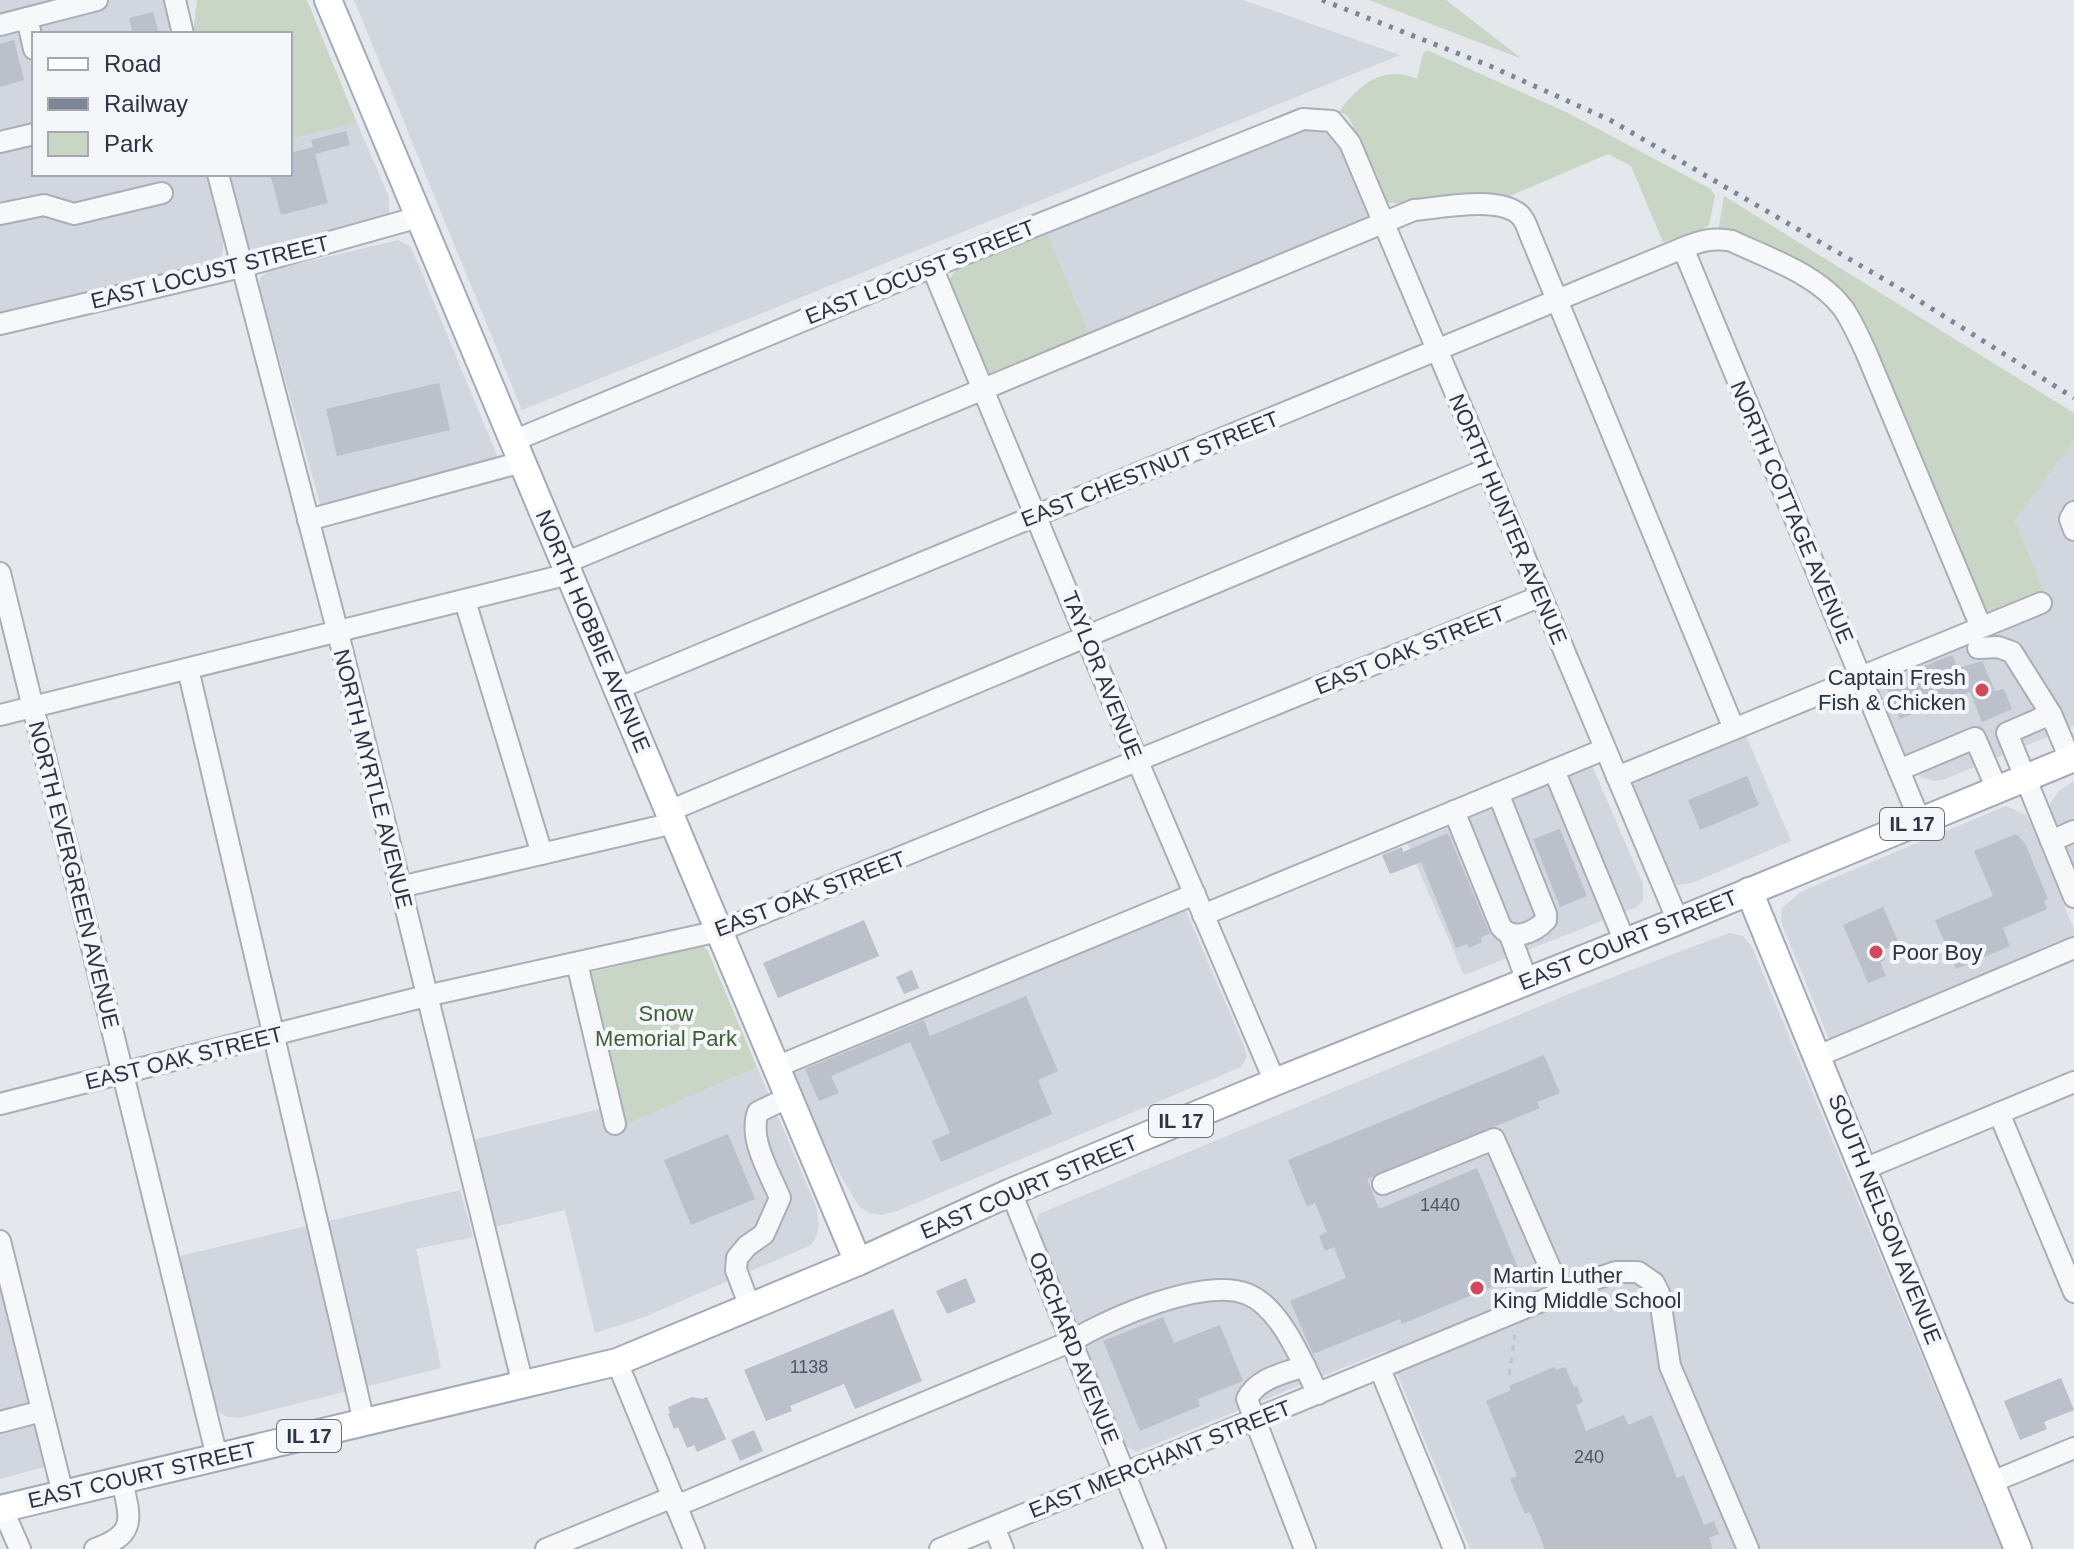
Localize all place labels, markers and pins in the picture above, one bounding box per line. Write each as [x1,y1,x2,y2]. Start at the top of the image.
place label: Captain Fresh Fish & Chicken [1818,665,1966,715]
marker: Captain Fresh Fish & Chicken [1973,681,1991,699]
place label: Poor Boy [1892,940,1983,965]
marker: Poor Boy [1867,943,1885,961]
place label: Martin Luther King Middle School [1493,1263,1681,1313]
marker: Martin Luther King Middle School [1468,1279,1486,1297]

